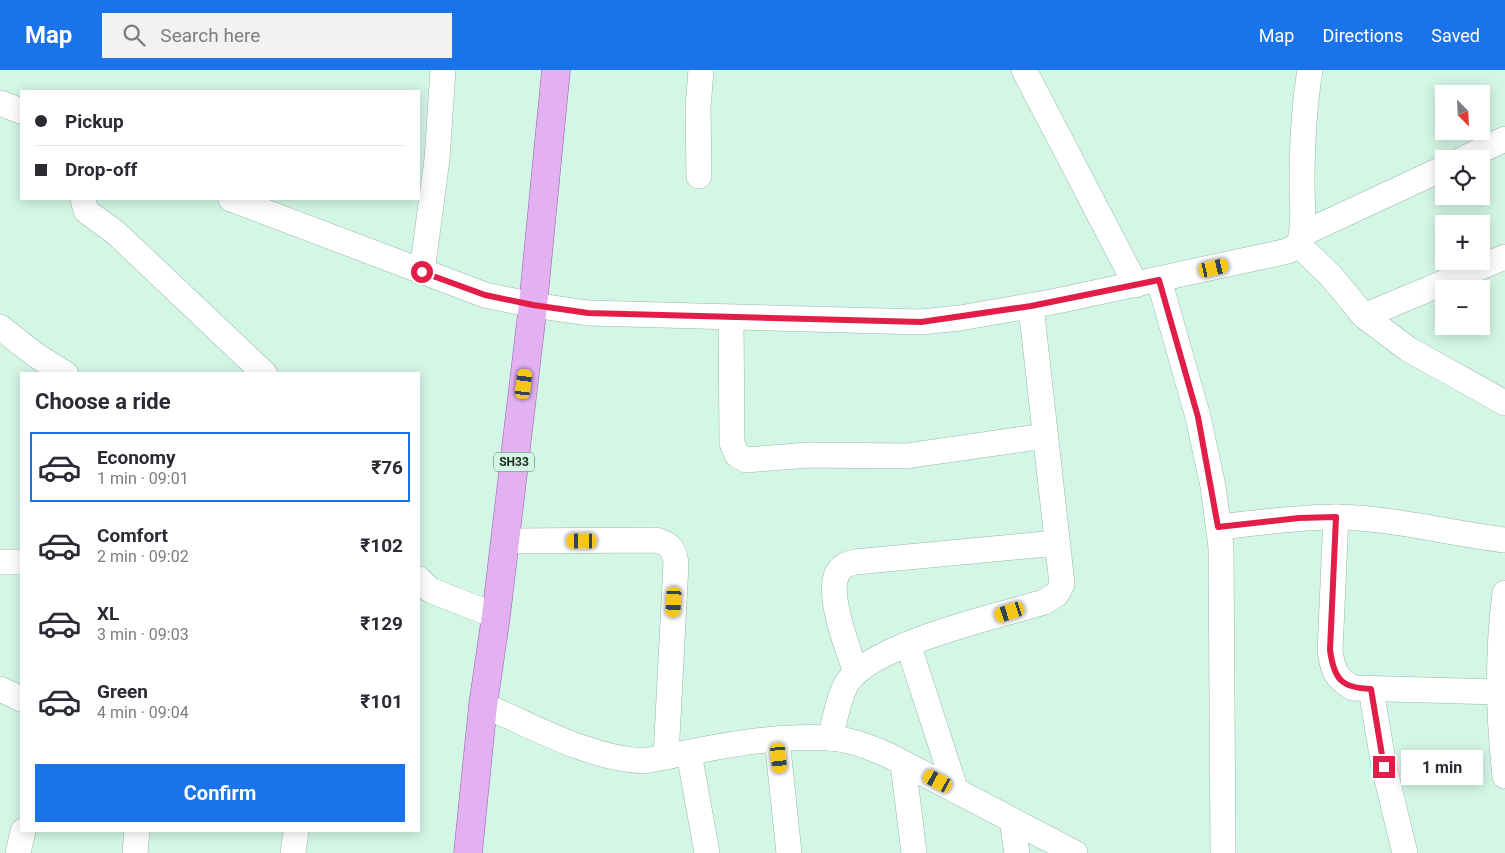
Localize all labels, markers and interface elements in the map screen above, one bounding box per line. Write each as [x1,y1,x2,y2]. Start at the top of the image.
search box [102,13,452,58]
text: Map [25,21,72,49]
icon: search [120,21,148,49]
text: Search here [160,24,260,47]
text: Map [1259,25,1294,46]
text: Directions [1322,25,1403,46]
text: Saved [1431,25,1480,46]
north arrow [1435,85,1490,140]
map controls [1435,85,1490,335]
text: Pickup [65,110,124,133]
button: locate [1435,150,1490,205]
text: Drop-off [65,158,137,181]
button: + [1435,215,1490,270]
car [1197,257,1230,279]
route start [411,261,433,283]
button: − [1435,280,1490,335]
car [514,368,533,400]
text: Choose a ride [35,389,171,414]
icon: car [37,445,82,490]
text: Economy [97,446,176,469]
road number: SH33 [494,452,534,472]
text: ₹76 [371,456,403,479]
text: 1 min · 09:01 [97,469,189,488]
icon: car [37,523,82,568]
text: Comfort [97,524,168,547]
text: ₹102 [360,534,403,557]
car [567,534,597,549]
text: 2 min · 09:02 [97,547,189,566]
car [665,587,682,617]
car [993,600,1026,624]
icon: car [37,601,82,646]
text: XL [97,602,119,625]
text: ₹129 [360,612,403,635]
text: 3 min · 09:03 [97,625,189,644]
icon: car [37,679,82,724]
text: Green [97,680,148,703]
text: ₹101 [360,690,403,713]
text: 4 min · 09:04 [97,703,189,722]
car [769,742,788,774]
callout: 1 min [1402,750,1484,784]
route end [1373,756,1395,778]
text: 1 min [1422,758,1462,777]
button: Confirm [35,764,405,822]
car [921,767,954,795]

